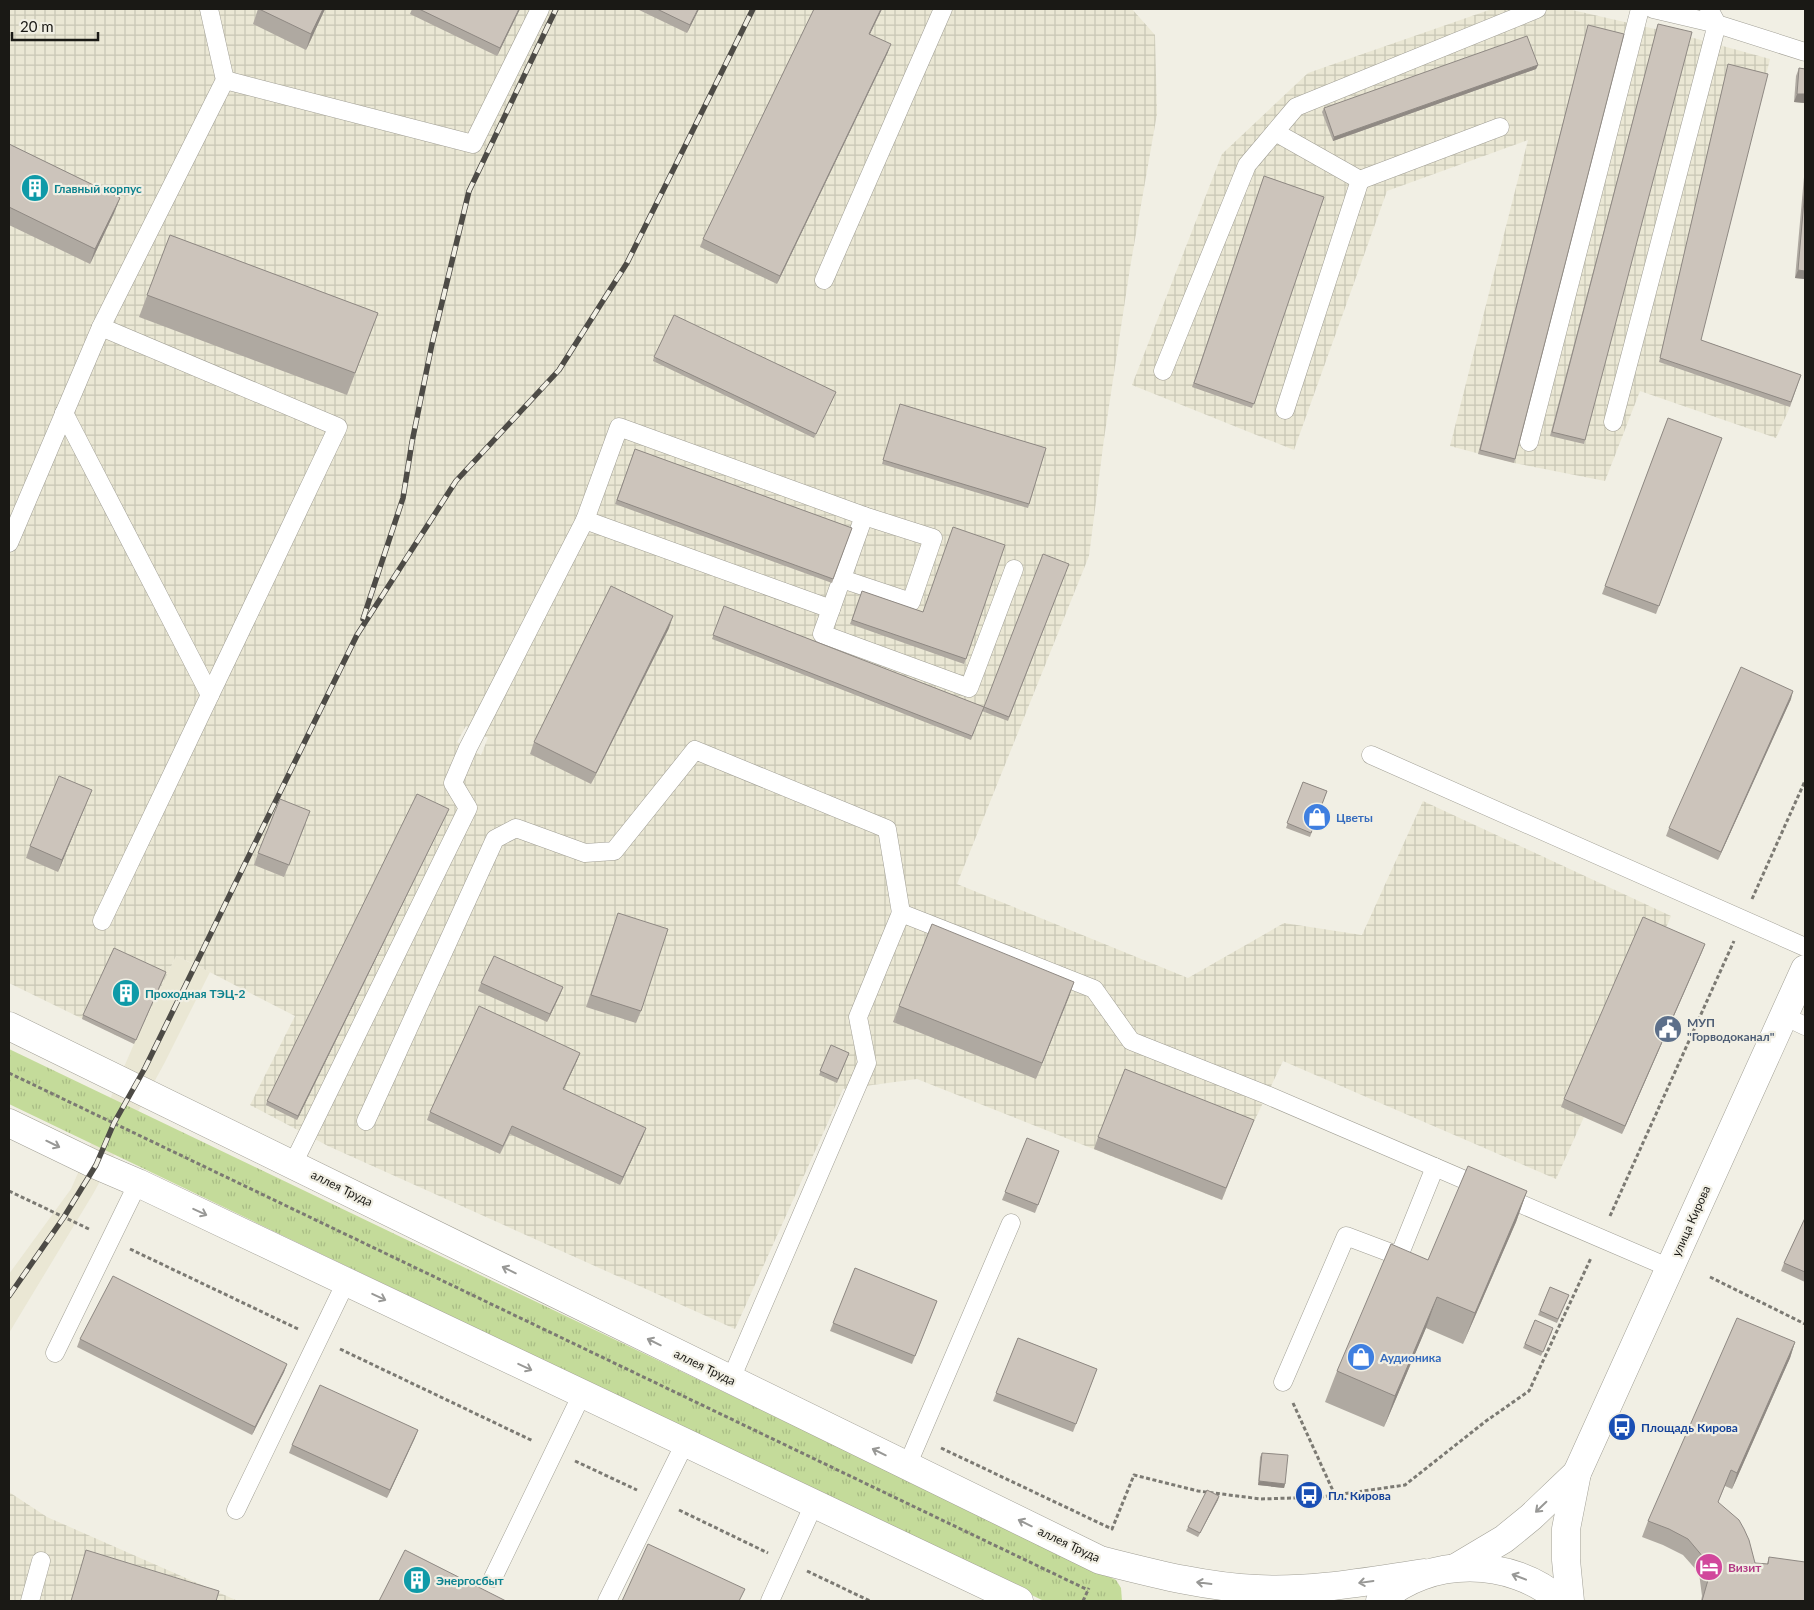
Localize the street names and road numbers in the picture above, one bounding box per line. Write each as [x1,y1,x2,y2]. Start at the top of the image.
street label: аллея Труда [309,1167,375,1209]
street label: улица Кирова [1669,1183,1713,1259]
street label: аллея Труда [672,1346,738,1388]
street label: аллея Труда [1036,1523,1102,1565]

